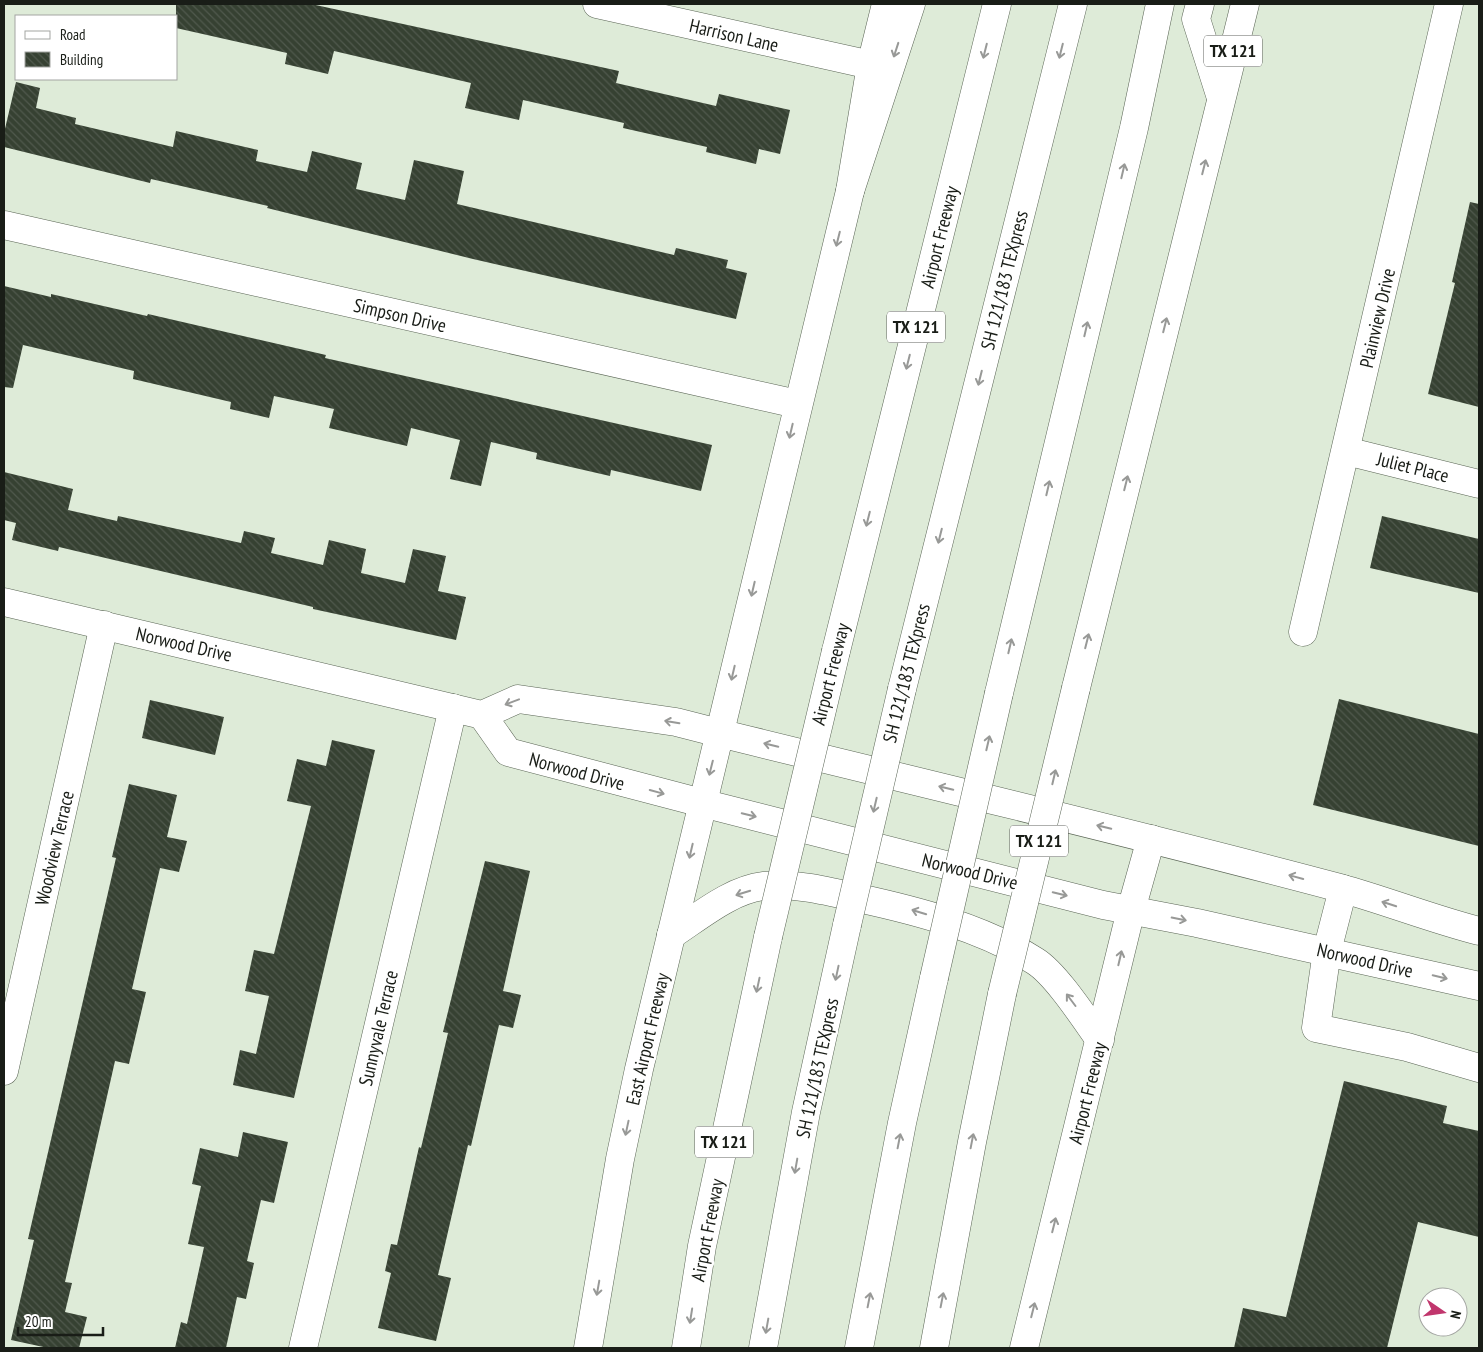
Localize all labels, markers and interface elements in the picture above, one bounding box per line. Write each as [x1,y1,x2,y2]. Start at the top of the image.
street label: Harrison Lane [687,13,781,57]
legend [15,15,178,80]
text: Road [60,25,86,44]
road number: TX 121 [1204,36,1262,66]
one-way arrow [890,42,900,58]
one-way arrow [980,43,989,59]
one-way arrow [1056,43,1065,59]
text: Building [60,50,103,69]
one-way arrow [1200,160,1209,176]
one-way arrow [1119,164,1128,180]
street label: Airport Freeway [915,183,963,290]
street label: SH 121/183 TEXpress [975,208,1033,352]
one-way arrow [833,230,842,246]
street label: Plainview Drive [1354,266,1400,370]
street label: Simpson Drive [351,293,449,337]
road number: TX 121 [887,312,945,342]
one-way arrow [1161,318,1170,334]
one-way arrow [1082,322,1091,338]
one-way arrow [903,353,912,369]
one-way arrow [974,370,984,386]
one-way arrow [786,422,795,438]
street label: Juliet Place [1374,446,1452,488]
one-way arrow [1122,475,1131,491]
one-way arrow [1044,480,1053,496]
one-way arrow [863,511,872,527]
one-way arrow [935,528,944,544]
one-way arrow [748,580,757,596]
street label: SH 121/183 TEXpress [877,601,935,745]
street label: Airport Freeway [806,620,854,727]
street label: Norwood Drive [134,621,235,667]
one-way arrow [1083,633,1092,649]
one-way arrow [1006,638,1015,654]
one-way arrow [728,664,737,680]
one-way arrow [505,698,520,707]
one-way arrow [664,716,680,726]
one-way arrow [984,735,993,751]
one-way arrow [764,740,780,749]
street label: Norwood Drive [527,747,628,795]
one-way arrow [706,759,715,775]
one-way arrow [1050,769,1059,785]
one-way arrow [938,783,954,792]
street label: Woodview Terrace [29,788,79,908]
one-way arrow [648,788,664,797]
one-way arrow [870,797,879,813]
one-way arrow [741,811,757,820]
one-way arrow [1096,822,1112,831]
road number: TX 121 [1010,826,1068,856]
one-way arrow [686,842,695,858]
street label: Norwood Drive [920,848,1021,895]
one-way arrow [1288,871,1304,881]
one-way arrow [735,888,751,898]
one-way arrow [1051,890,1067,899]
one-way arrow [1382,899,1397,908]
one-way arrow [911,906,927,916]
one-way arrow [1171,915,1187,925]
street label: Norwood Drive [1315,937,1416,983]
one-way arrow [1116,951,1125,967]
one-way arrow [832,964,841,980]
street label: Sunnyvale Terrace [353,968,403,1088]
street label: East Airport Freeway [620,970,674,1107]
one-way arrow [1432,973,1448,982]
one-way arrow [753,977,762,993]
one-way arrow [1066,994,1077,1007]
street label: SH 121/183 TEXpress [790,996,844,1140]
street label: Airport Freeway [1063,1039,1111,1146]
one-way arrow [622,1120,631,1136]
road number: TX 121 [695,1126,753,1158]
one-way arrow [895,1133,904,1149]
one-way arrow [968,1133,977,1149]
one-way arrow [791,1157,801,1173]
street label: Airport Freeway [685,1176,729,1283]
one-way arrow [1050,1218,1060,1234]
one-way arrow [593,1280,603,1296]
north arrow [1418,1287,1468,1337]
one-way arrow [865,1293,874,1309]
one-way arrow [938,1293,948,1309]
one-way arrow [1029,1303,1038,1319]
scale bar [18,1304,102,1336]
one-way arrow [686,1307,696,1323]
text: N [1446,1309,1465,1321]
text: 20 m [25,1312,51,1331]
one-way arrow [762,1317,772,1333]

